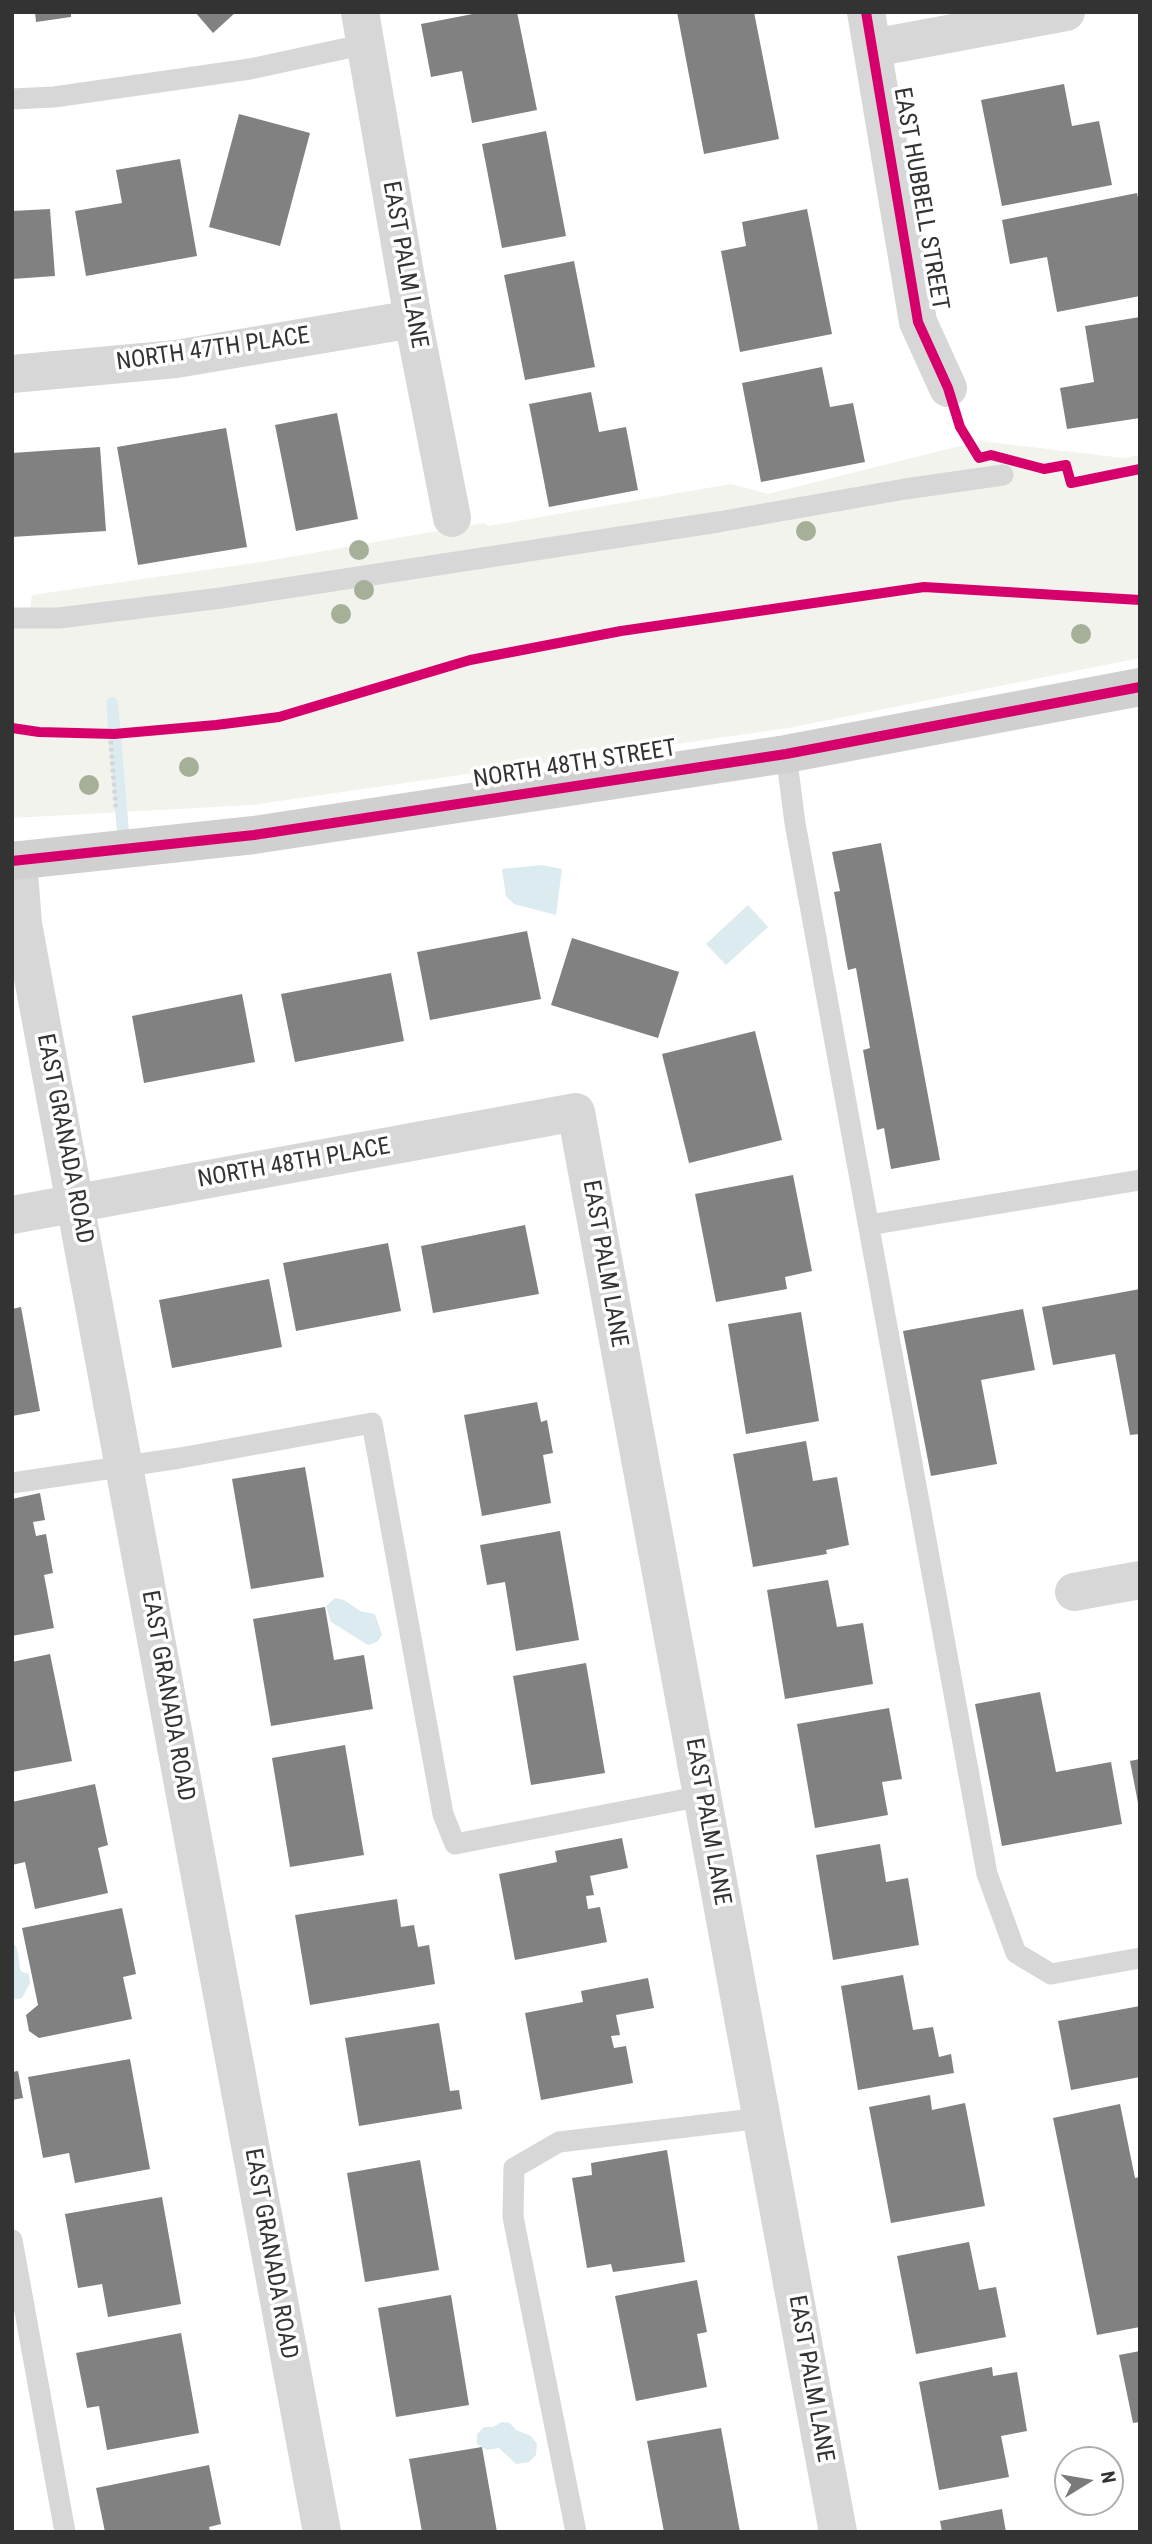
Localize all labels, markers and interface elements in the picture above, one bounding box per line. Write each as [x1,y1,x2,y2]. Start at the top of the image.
street label: EAST HUBBELL STREET [886,86,954,312]
street label: EAST PALM LANE [375,179,433,351]
street label: NORTH 47TH PLACE [115,322,311,378]
street label: NORTH 48TH STREET [472,735,678,795]
street label: EAST GRANADA ROAD [30,1032,98,1246]
street label: NORTH 48TH PLACE [196,1133,392,1195]
street label: EAST PALM LANE [575,1178,633,1350]
street label: EAST GRANADA ROAD [134,1589,200,1803]
street label: EAST PALM LANE [678,1736,736,1908]
street label: EAST GRANADA ROAD [237,2147,303,2361]
street label: EAST PALM LANE [781,2293,839,2465]
north arrow [1054,2446,1124,2516]
text: N [1096,2469,1121,2485]

